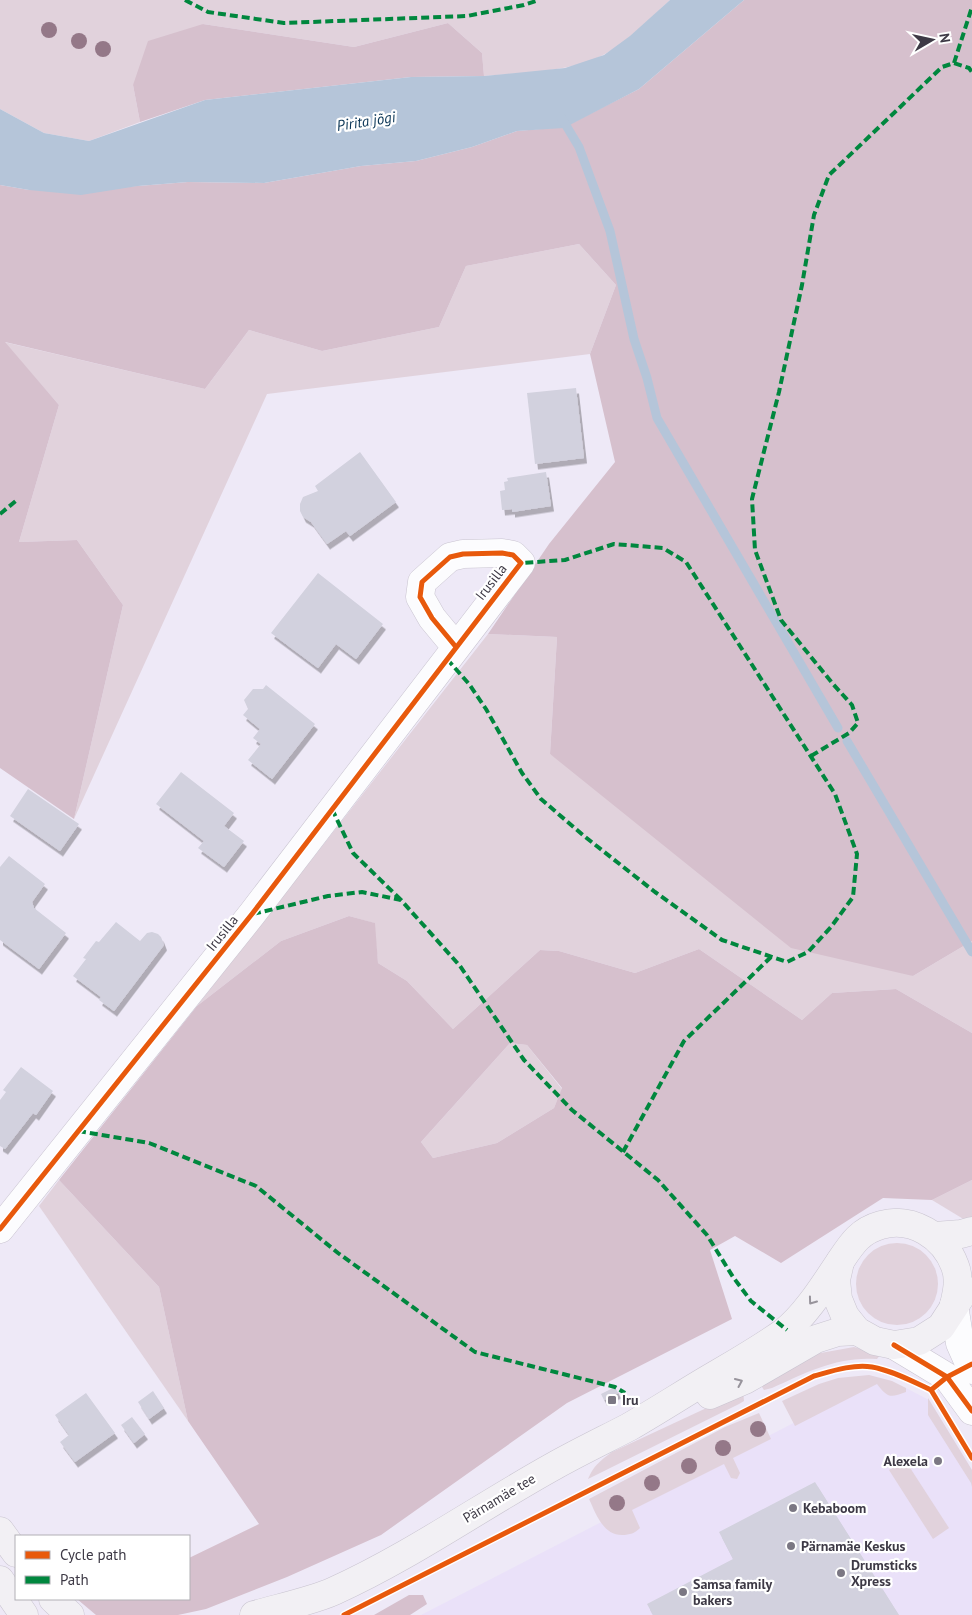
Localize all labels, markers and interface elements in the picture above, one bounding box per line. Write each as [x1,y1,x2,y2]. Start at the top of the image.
north arrow [907,15,957,65]
text: N [935,32,954,44]
water label: Pirita jõgi [335,107,398,135]
street label: Irusilla [471,560,511,604]
street label: Irusilla [202,911,242,955]
one-way arrow [809,1295,818,1305]
one-way arrow [734,1378,743,1389]
place label: Iru [622,1391,638,1409]
marker: Iru [606,1394,618,1406]
place label: Alexela [883,1452,928,1470]
marker: Alexela [932,1455,944,1467]
street label: Pärnamäe tee [459,1469,539,1527]
place label: Kebaboom [803,1499,866,1517]
marker: Kebaboom [787,1502,799,1514]
legend [15,1535,190,1600]
place label: Pärnamäe Keskus [801,1537,906,1555]
marker: Pärnamäe Keskus [785,1540,797,1552]
text: Cycle path [60,1545,126,1564]
place label: Drumsticks Xpress [851,1556,917,1590]
marker: Drumsticks Xpress [835,1567,847,1579]
text: Path [60,1570,89,1589]
place label: Samsa family bakers [693,1575,773,1609]
marker: Samsa family bakers [677,1586,689,1598]

